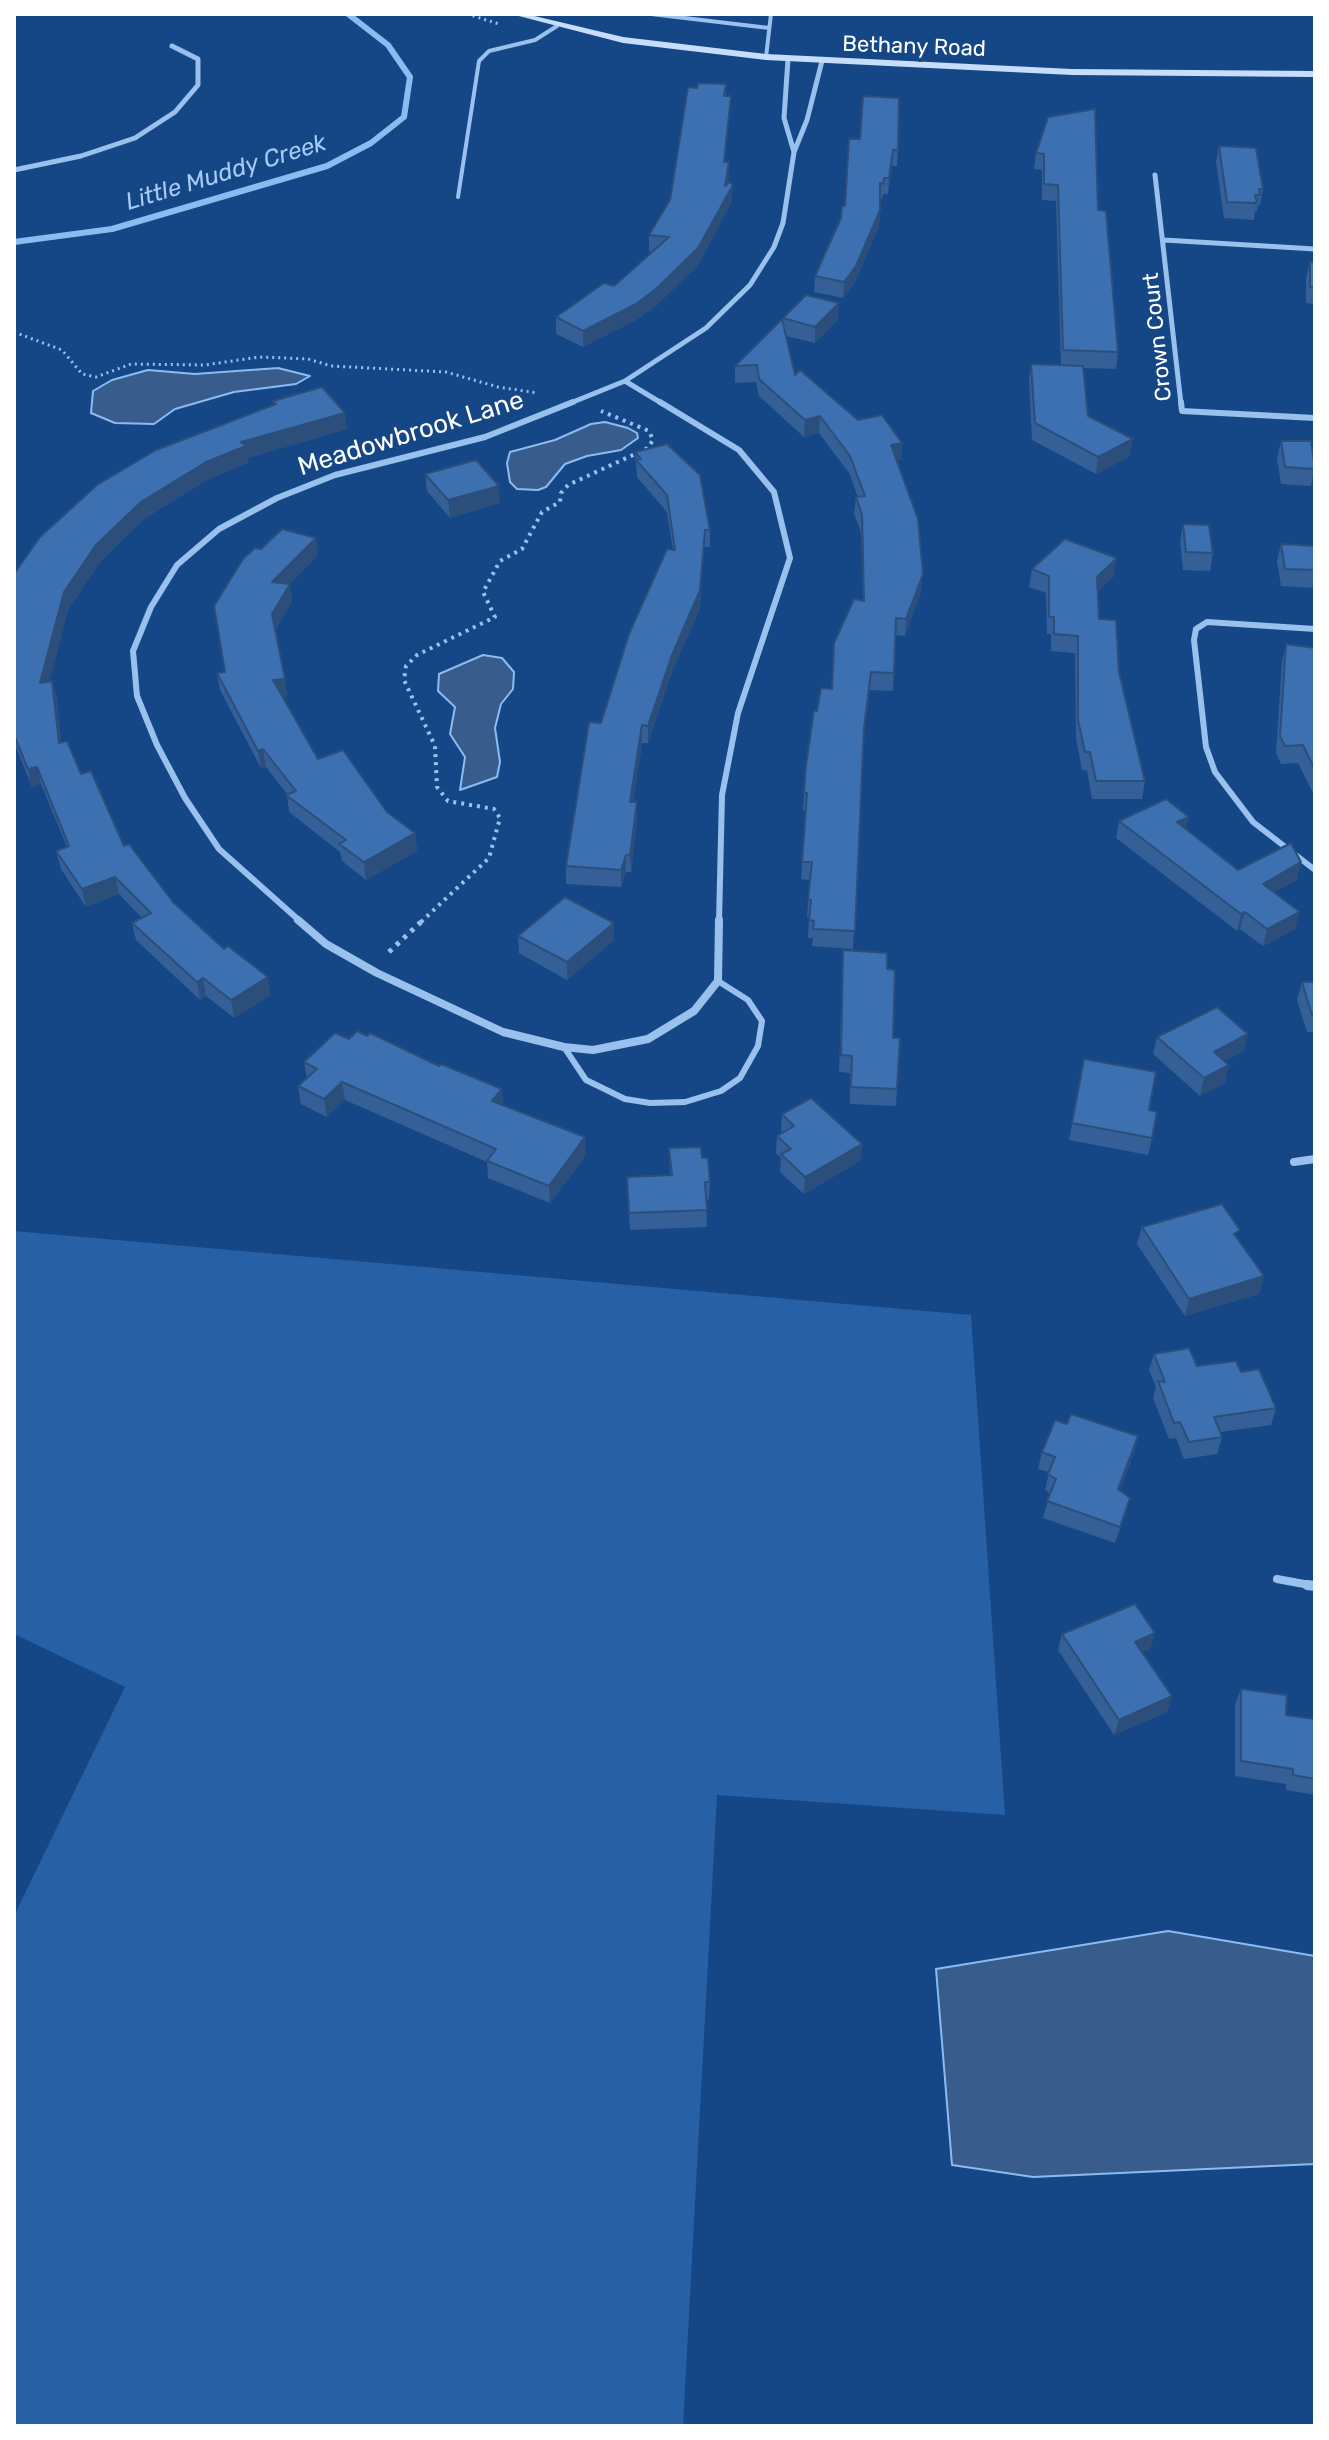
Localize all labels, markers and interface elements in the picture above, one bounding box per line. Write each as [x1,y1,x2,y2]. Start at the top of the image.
street label: Bethany Road [842,31,986,63]
water label: Little Muddy Creek [122,129,330,217]
street label: Crown Court [1138,271,1178,403]
street label: Meadowbrook Lane [294,385,528,483]

